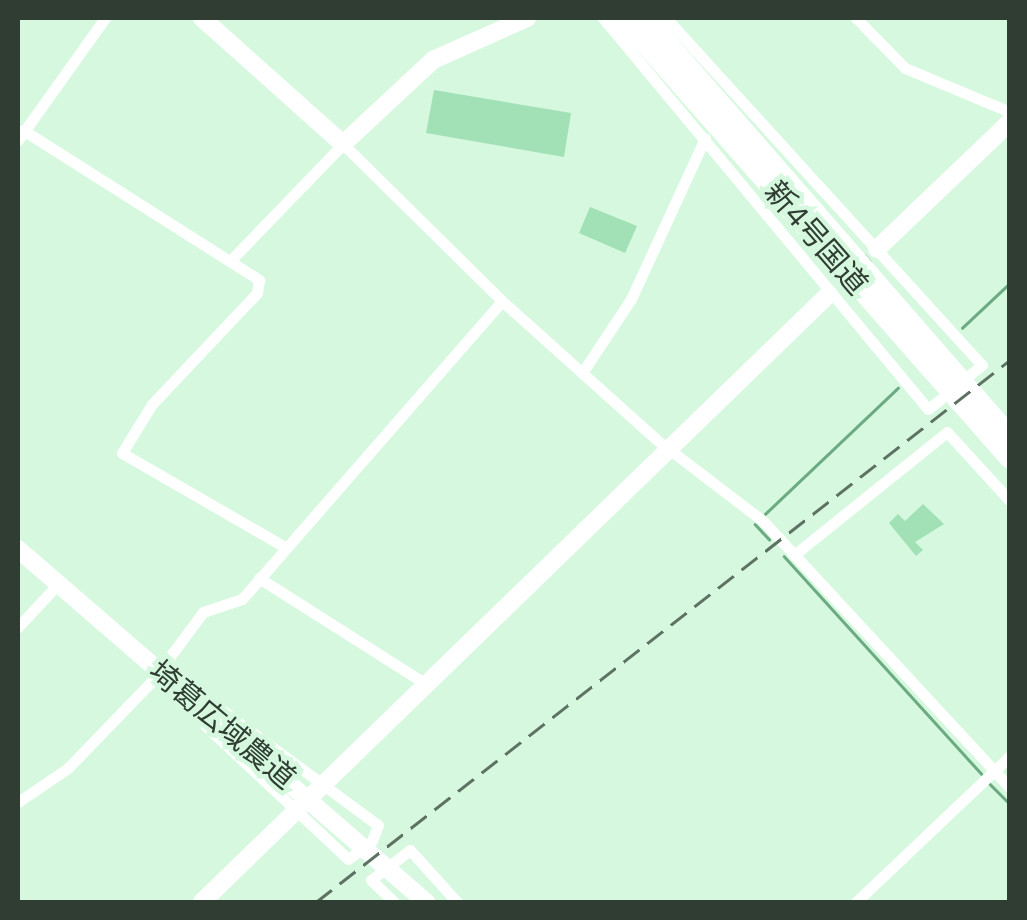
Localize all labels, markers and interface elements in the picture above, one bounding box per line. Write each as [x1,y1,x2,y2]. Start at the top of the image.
street label: 新4号国道 [757,174,875,302]
street label: 埼葛広域農道 [141,653,303,797]

